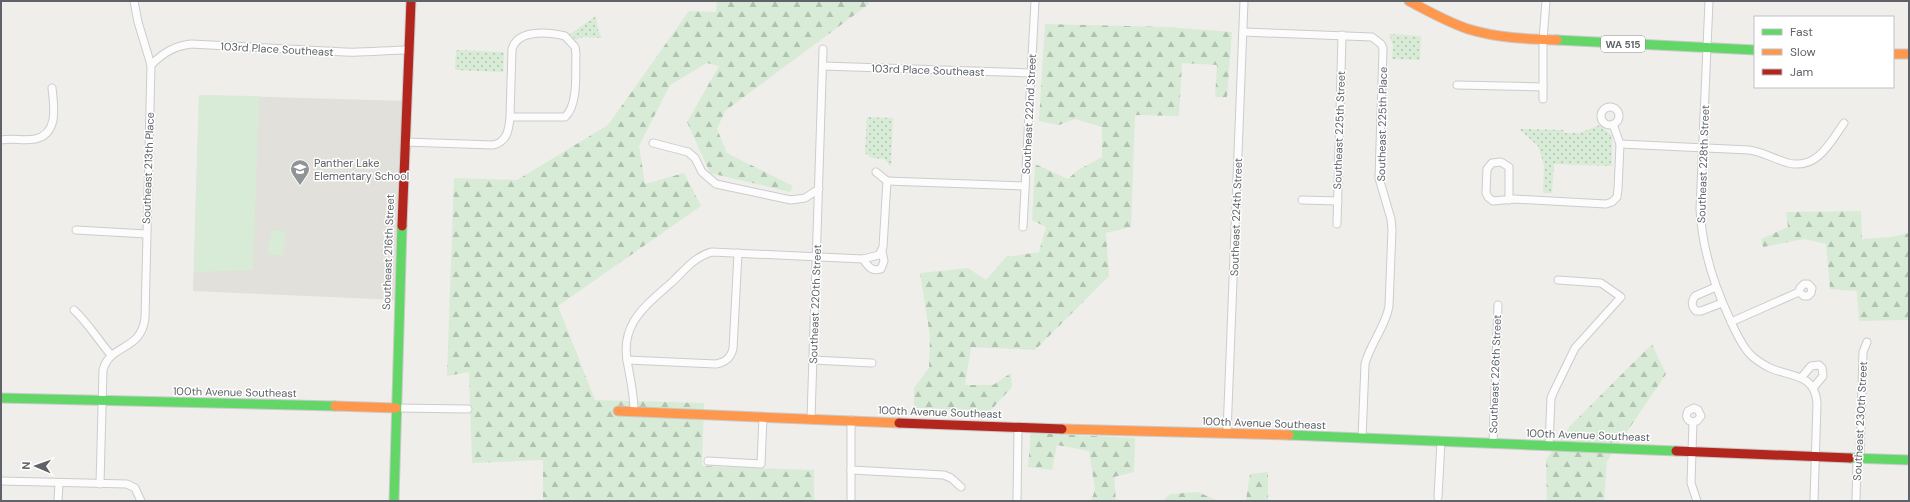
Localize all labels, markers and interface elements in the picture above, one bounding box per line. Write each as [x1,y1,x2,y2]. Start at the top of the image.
legend [1754,16,1894,88]
text: Fast [1790,24,1813,40]
road number: WA 515 [1601,36,1645,52]
street label: 103rd Place Southeast [220,39,334,59]
text: Slow [1790,44,1816,60]
street label: Southeast 222nd Street [1019,53,1039,175]
street label: 103rd Place Southeast [871,61,985,79]
text: Jam [1790,64,1813,80]
street label: Southeast 225th Place [1374,66,1390,182]
street label: Southeast 225th Street [1330,70,1348,190]
street label: Southeast 228th Street [1694,105,1712,223]
street label: Southeast 213th Place [139,112,157,224]
place label: Panther Lake Elementary School [314,156,409,183]
school or university icon: Panther Lake Elementary School [289,158,311,186]
street label: Southeast 224th Street [1227,158,1245,276]
street label: Southeast 216th Street [379,194,397,310]
street label: Southeast 220th Street [806,244,824,364]
street label: Southeast 226th Street [1486,314,1504,434]
street label: Southeast 230th Street [1850,361,1870,481]
street label: 100th Avenue Southeast [173,384,297,400]
street label: 100th Avenue Southeast [878,403,1002,421]
street label: 100th Avenue Southeast [1202,414,1326,432]
street label: 100th Avenue Southeast [1526,426,1650,444]
north arrow [16,446,56,486]
text: N [19,461,33,470]

